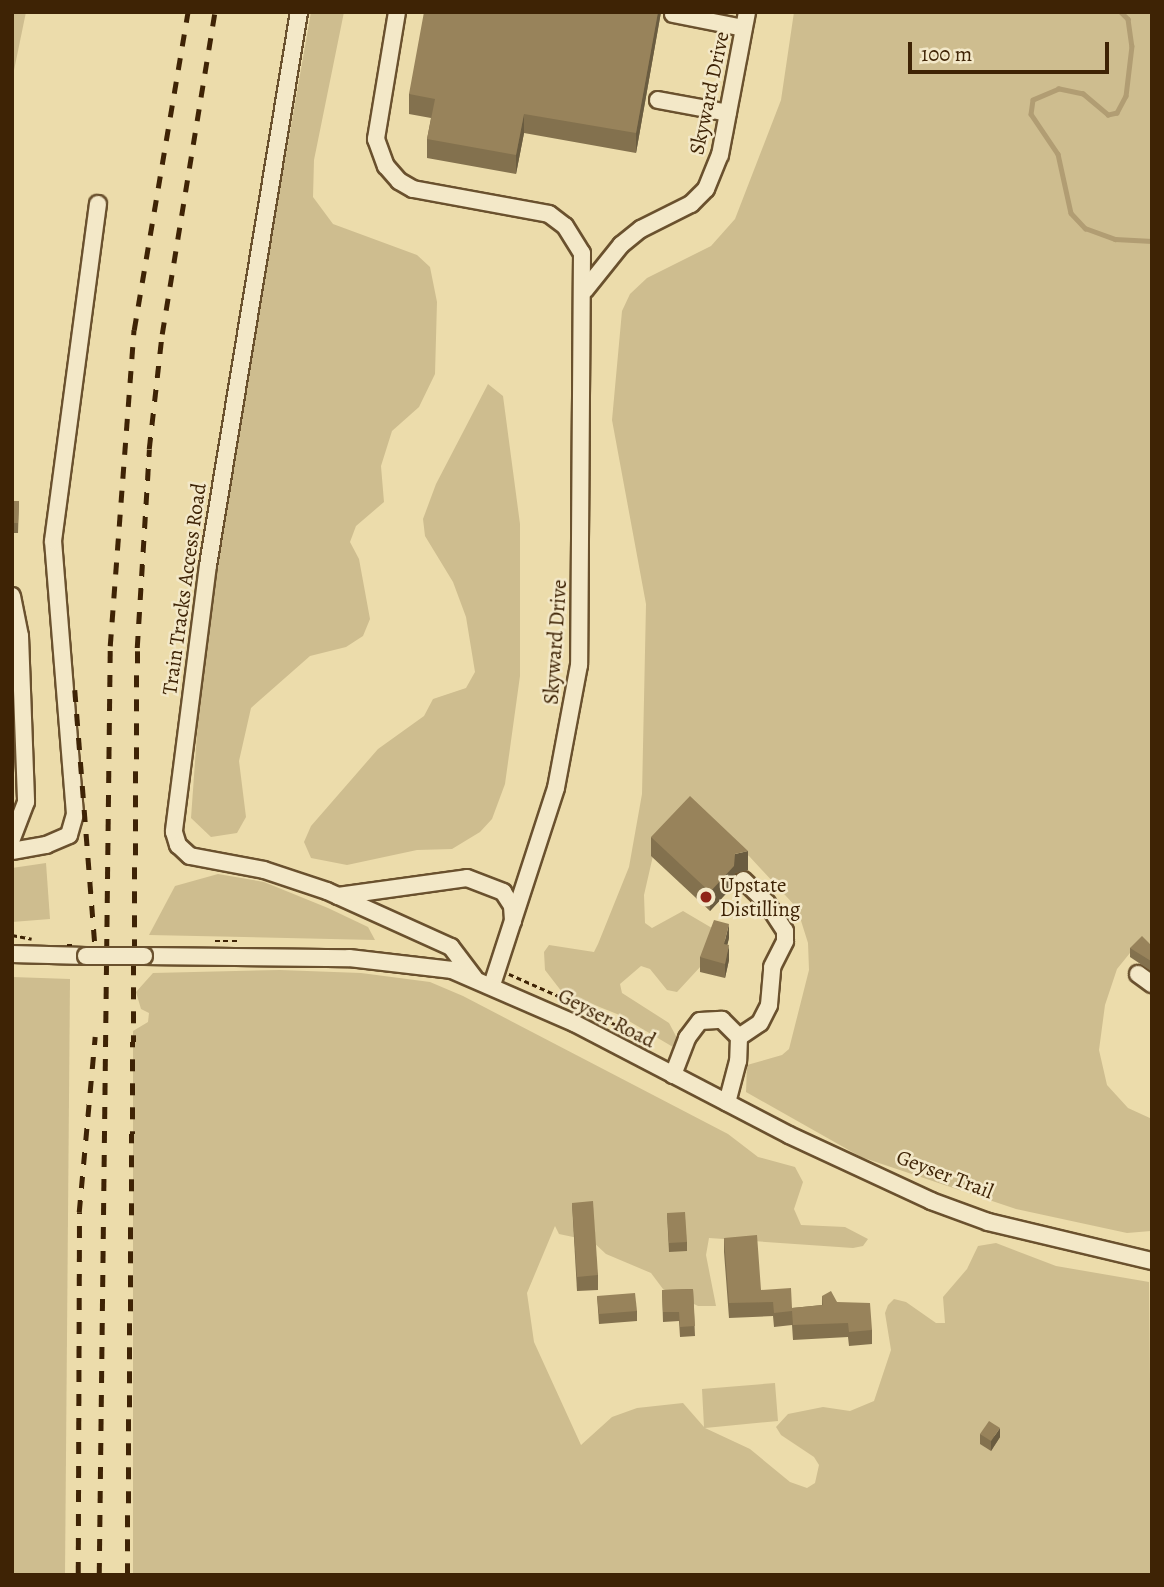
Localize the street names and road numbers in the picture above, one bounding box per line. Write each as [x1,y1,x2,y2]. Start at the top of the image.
street label: Skyward Drive [684,29,734,157]
street label: Train Tracks Access Road [157,481,211,697]
street label: Skyward Drive [538,579,572,705]
street label: Geyser Road [554,983,660,1053]
street label: Geyser Trail [893,1144,997,1204]

